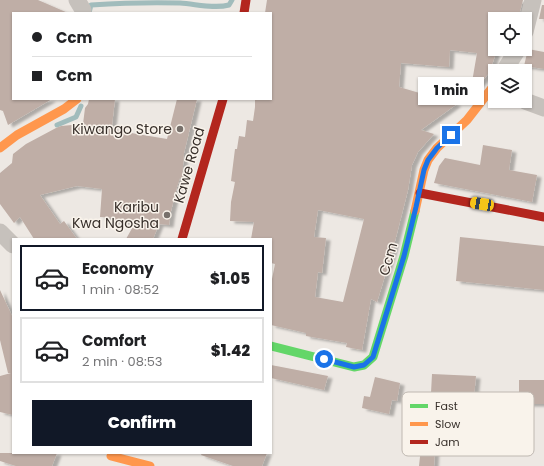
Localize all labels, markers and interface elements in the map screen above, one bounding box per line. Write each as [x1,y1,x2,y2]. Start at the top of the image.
map controls [488,12,532,108]
button: locate [488,12,532,56]
text: Ccm [56,27,92,48]
button: layers [488,64,532,108]
text: Ccm [56,65,92,86]
callout: 1 min [418,77,484,105]
text: 1 min [434,81,468,100]
place label: Kiwango Store [72,119,172,139]
marker: Kiwango Store [175,124,185,134]
street label: Kawe Road [169,125,209,205]
route end [442,126,460,144]
car [469,196,495,212]
place label: Karibu Kwa Ngosha [72,197,159,233]
marker: Karibu Kwa Ngosha [162,210,172,220]
street label: Ccm [374,240,402,278]
text: Economy [82,258,154,279]
icon: car [34,260,70,296]
text: $1.05 [210,268,250,289]
text: 1 min · 08:52 [82,280,159,299]
text: Comfort [82,330,146,351]
icon: car [34,332,70,368]
text: $1.42 [211,340,250,361]
route start [315,350,333,368]
text: 2 min · 08:53 [82,352,163,371]
legend [402,392,534,456]
text: Fast [435,398,458,414]
button: Confirm [32,400,252,446]
text: Slow [435,416,460,432]
text: Jam [435,434,460,450]

